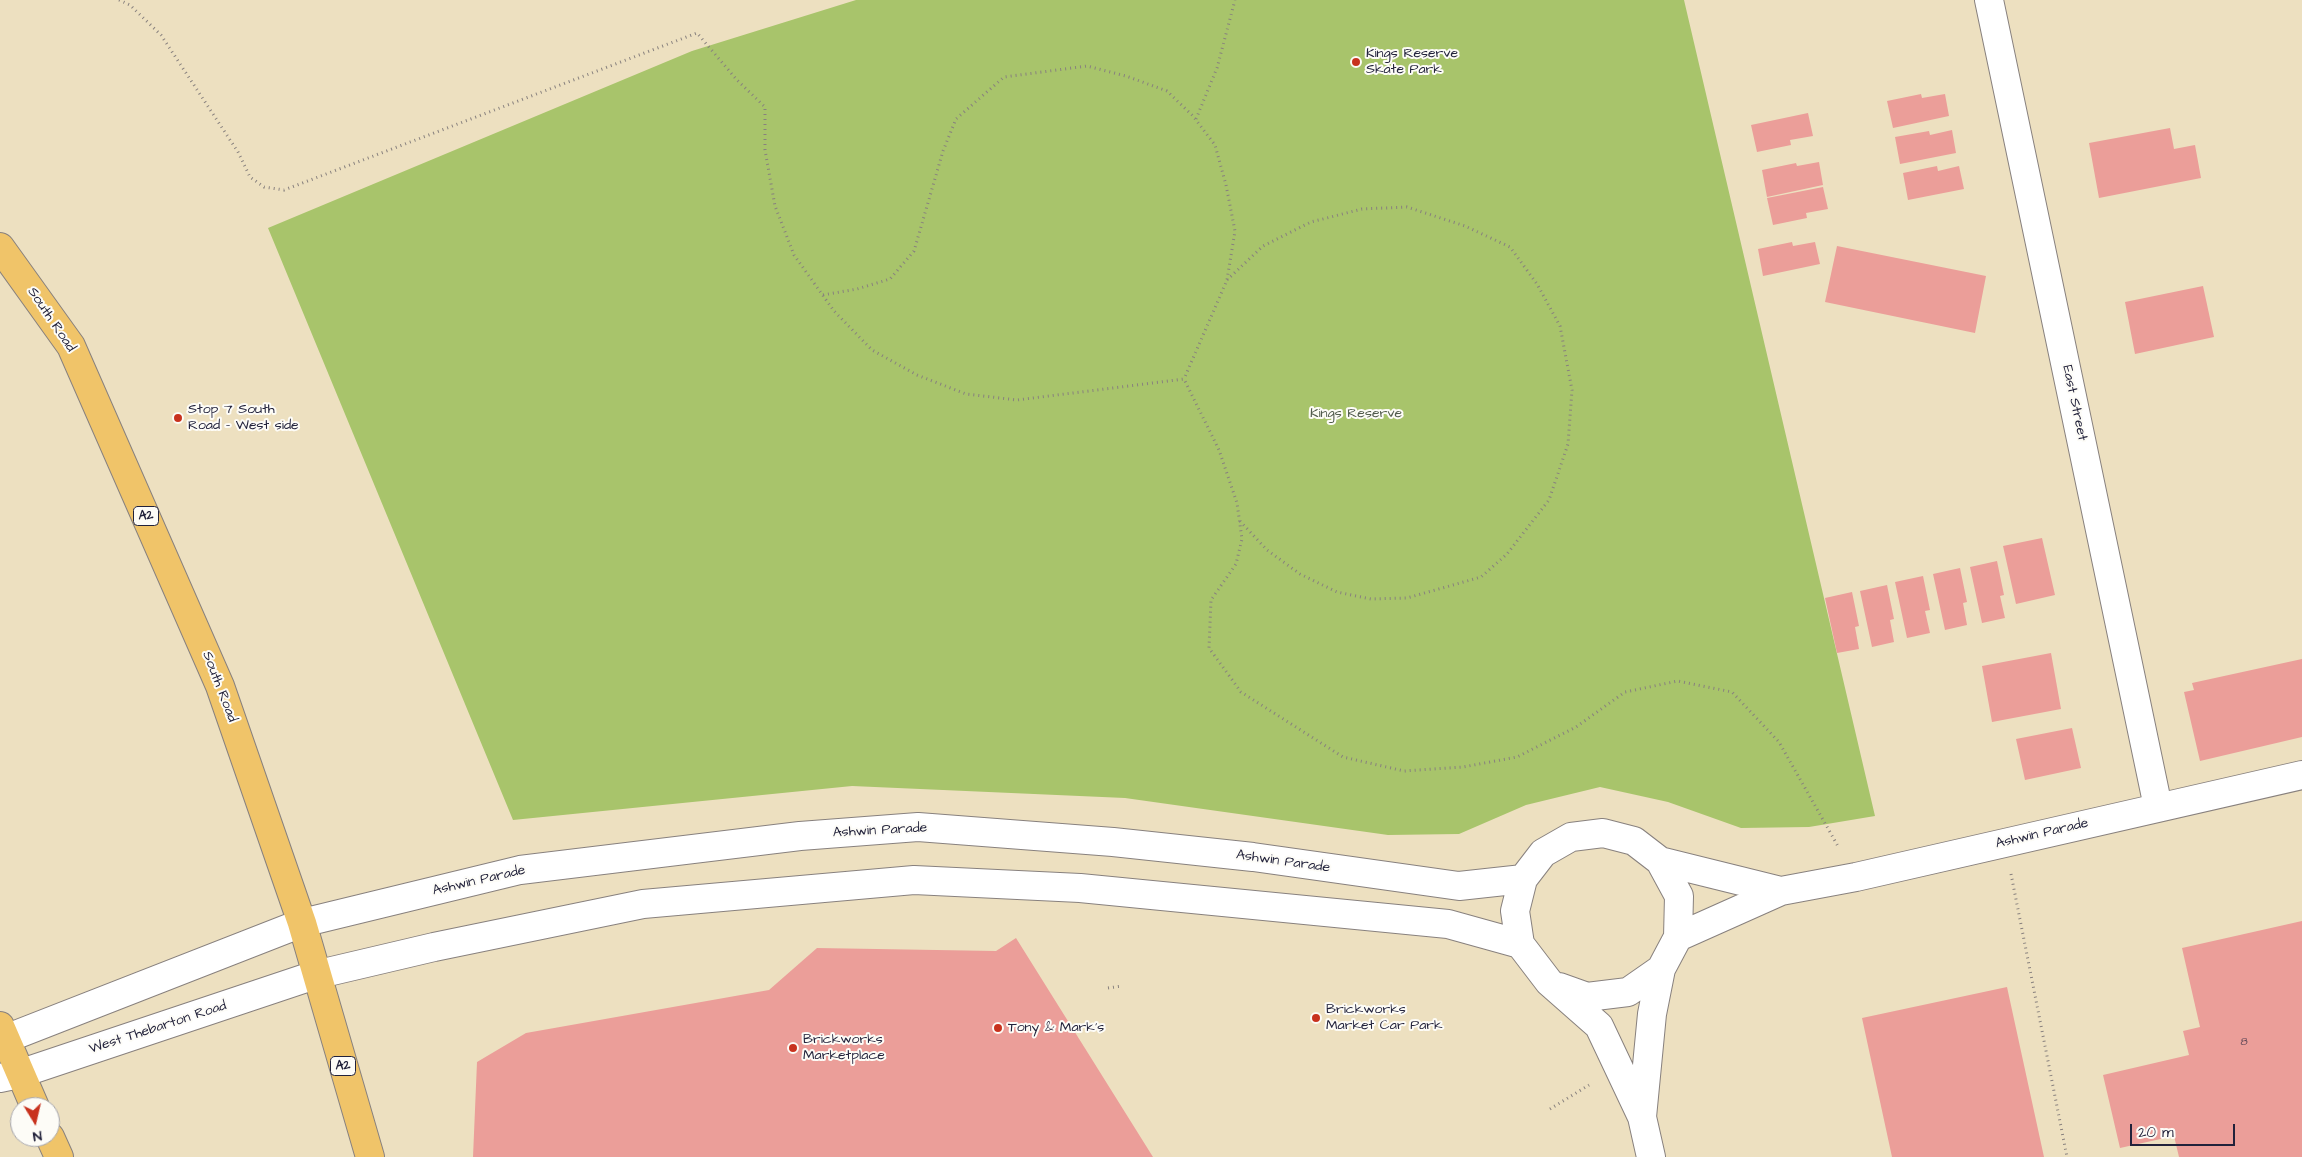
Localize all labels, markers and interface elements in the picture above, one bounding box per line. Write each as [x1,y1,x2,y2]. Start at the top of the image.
place label: Kings Reserve Skate Park [1366,46,1458,78]
marker: Kings Reserve Skate Park [1350,56,1362,68]
street label: South Road [23,284,79,356]
street label: East Street [2058,364,2090,442]
place label: Stop 7 South Road - West side [188,402,299,434]
park label: Kings Reserve [1310,406,1402,422]
marker: Stop 7 South Road - West side [172,412,184,424]
road number: A2 [134,506,158,526]
street label: South Road [198,649,240,725]
street label: Ashwin Parade [1994,815,2090,853]
street label: Ashwin Parade [832,820,928,842]
street label: Ashwin Parade [1235,847,1331,877]
street label: Ashwin Parade [431,862,527,900]
street label: West Thebarton Road [87,998,229,1058]
place label: Brickworks Market Car Park [1326,1002,1443,1034]
marker: Brickworks Market Car Park [1310,1012,1322,1024]
place label: Tony & Mark's [1008,1020,1104,1036]
marker: Tony & Mark's [992,1022,1004,1034]
place label: Brickworks Marketplace [803,1032,885,1064]
house number: 8 [2240,1036,2248,1050]
marker: Brickworks Marketplace [787,1042,799,1054]
road number: A2 [330,1056,356,1076]
north arrow [10,1097,60,1147]
scale bar [2132,1114,2237,1146]
text: 20 m [2138,1122,2174,1143]
text: N [31,1125,43,1146]

